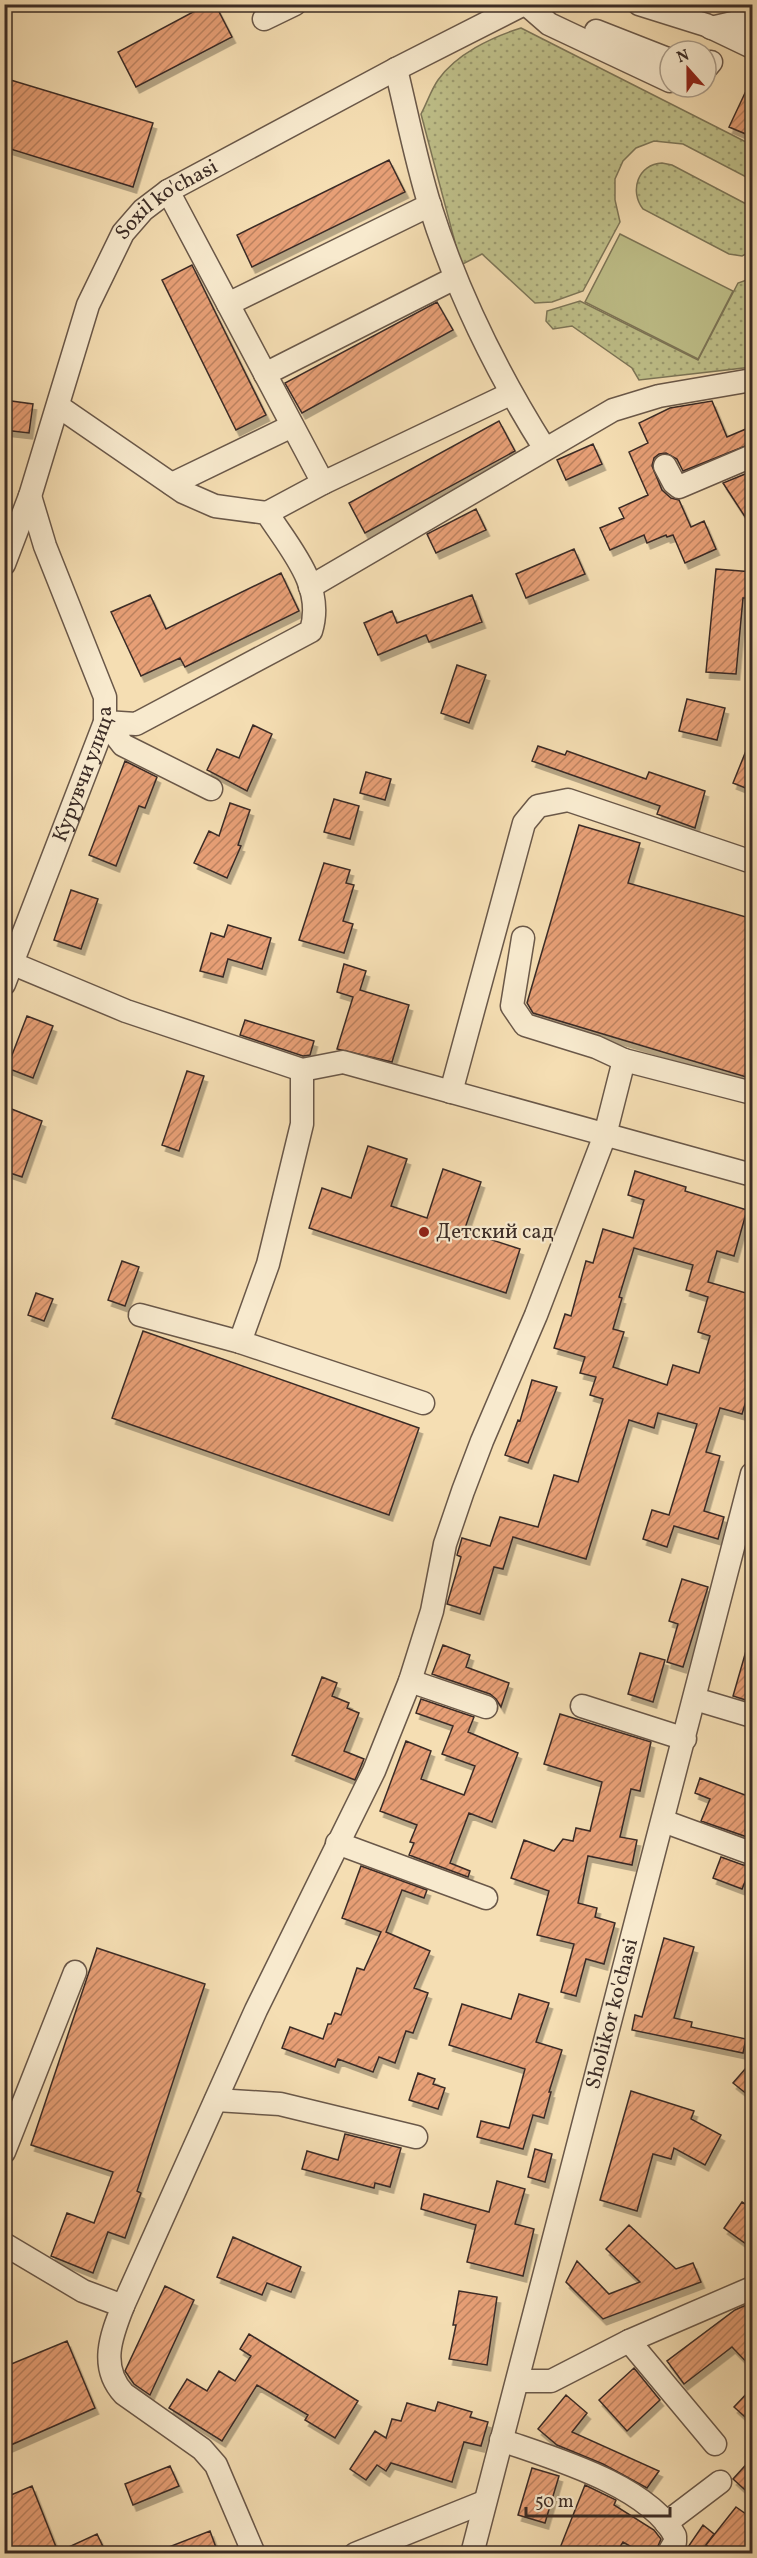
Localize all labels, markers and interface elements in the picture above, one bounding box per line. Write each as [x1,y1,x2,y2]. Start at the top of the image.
north arrow [658,39,718,99]
text: N [674,44,693,69]
street label: Soxil ko'chasi [108,152,223,247]
street label: Курувчи улица [46,706,121,846]
place label: Детский сад [436,1218,554,1247]
marker: Детский сад [417,1225,431,1239]
street label: Sholikor ko'chasi [579,1935,646,2092]
scale bar [526,2480,670,2518]
text: 50 m [535,2490,574,2515]

